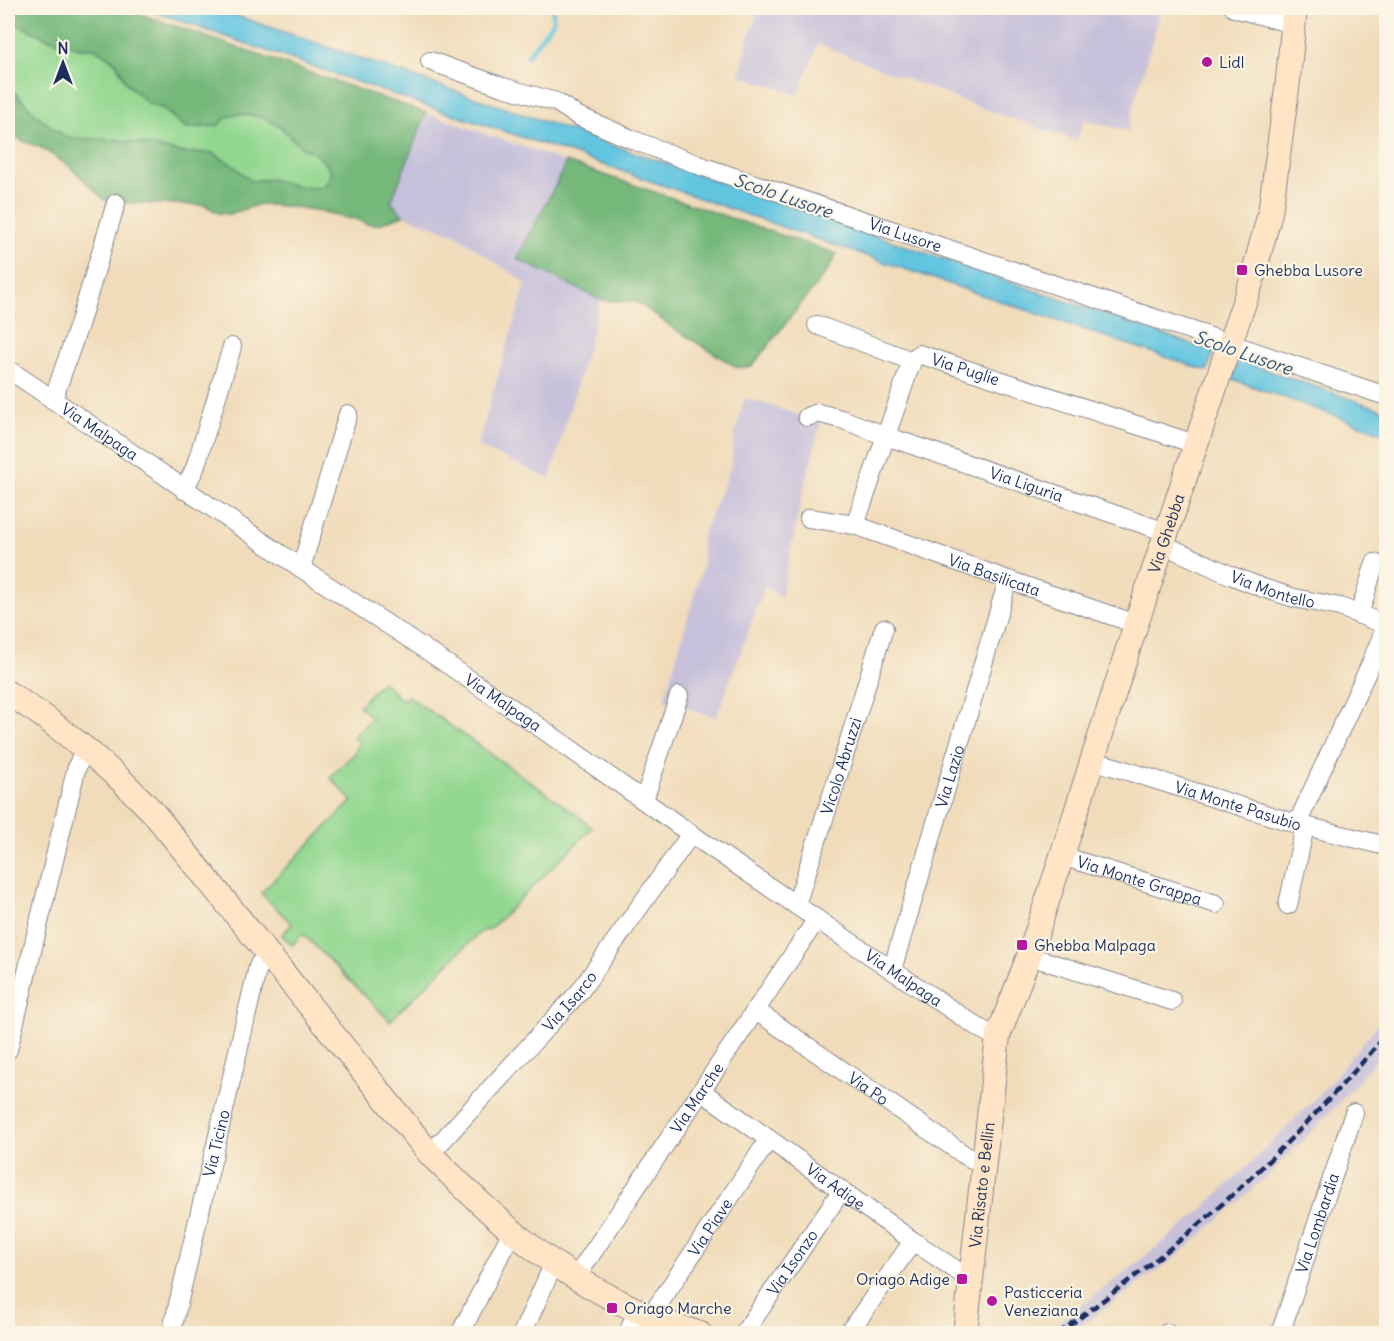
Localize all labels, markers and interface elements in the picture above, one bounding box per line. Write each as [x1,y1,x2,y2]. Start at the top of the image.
north arrow [33,33,93,93]
text: N [57,38,69,58]
place label: Lidl [1219,52,1244,72]
marker: Lidl [1200,55,1214,69]
water label: Scolo Lusore [731,168,837,223]
street label: Via Lusore [866,213,944,256]
place label: Ghebba Lusore [1254,260,1363,280]
marker: Ghebba Lusore [1235,263,1249,277]
water label: Scolo Lusore [1191,325,1297,380]
street label: Via Puglie [929,349,1002,390]
street label: Via Malpaga [58,398,142,464]
street label: Via Liguria [987,462,1066,506]
street label: Via Ghebba [1144,491,1189,576]
street label: Via Basilicata [946,549,1043,600]
street label: Via Montello [1228,566,1317,612]
street label: Via Malpaga [461,669,545,736]
street label: Vicolo Abruzzi [816,715,866,817]
street label: Via Lazio [931,743,968,810]
street label: Via Monte Pasubio [1172,776,1304,835]
street label: Via Monte Grappa [1074,851,1204,909]
place label: Ghebba Malpaga [1034,935,1156,955]
marker: Ghebba Malpaga [1015,938,1029,952]
street label: Via Malpaga [861,945,946,1011]
street label: Via Isarco [538,967,601,1035]
street label: Via Marche [666,1059,728,1137]
street label: Via Po [844,1068,893,1109]
street label: Via Ticino [199,1108,234,1179]
street label: Via Risato e Bellin [965,1121,998,1249]
street label: Via Adige [802,1159,869,1214]
street label: Via Lombardia [1291,1170,1343,1276]
street label: Via Piave [684,1195,736,1260]
street label: Via Isonzo [763,1225,822,1299]
place label: Oriago Adige [856,1269,950,1289]
marker: Oriago Adige [955,1272,969,1286]
place label: Pasticceria Veneziana [1004,1282,1082,1320]
marker: Pasticceria Veneziana [985,1294,999,1308]
place label: Oriago Marche [624,1298,732,1318]
marker: Oriago Marche [605,1301,619,1315]

